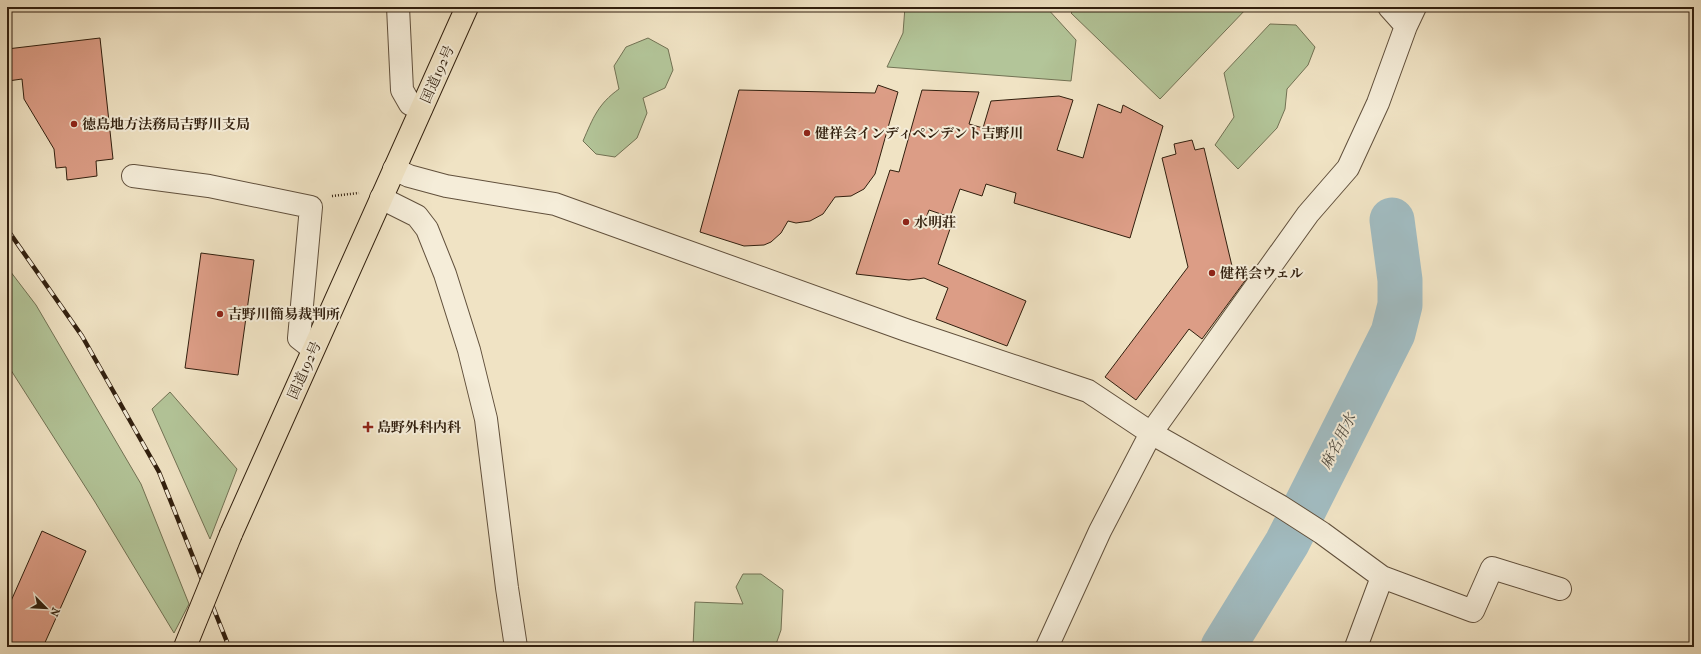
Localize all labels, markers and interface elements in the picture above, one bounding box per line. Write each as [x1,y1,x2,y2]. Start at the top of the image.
street label: 国道192号 [417,43,458,106]
place label: 徳島地方法務局吉野川支局 [82,116,250,133]
marker: 徳島地方法務局吉野川支局 [69,119,79,129]
place label: 健祥会インディペンデント吉野川 [815,125,1024,142]
marker: 健祥会インディペンデント吉野川 [802,128,812,138]
place label: 水明荘 [914,214,956,231]
marker: 水明荘 [901,217,911,227]
place label: 健祥会ウェル [1220,265,1303,282]
marker: 健祥会ウェル [1207,268,1217,278]
place label: 吉野川簡易裁判所 [228,306,340,323]
marker: 吉野川簡易裁判所 [215,309,225,319]
street label: 国道192号 [284,339,325,402]
water label: 麻名用水 [1316,408,1361,472]
place label: 島野外科内科 [377,419,462,436]
marker: 島野外科内科 [362,421,374,433]
north arrow [26,588,66,628]
text: N [47,605,62,619]

